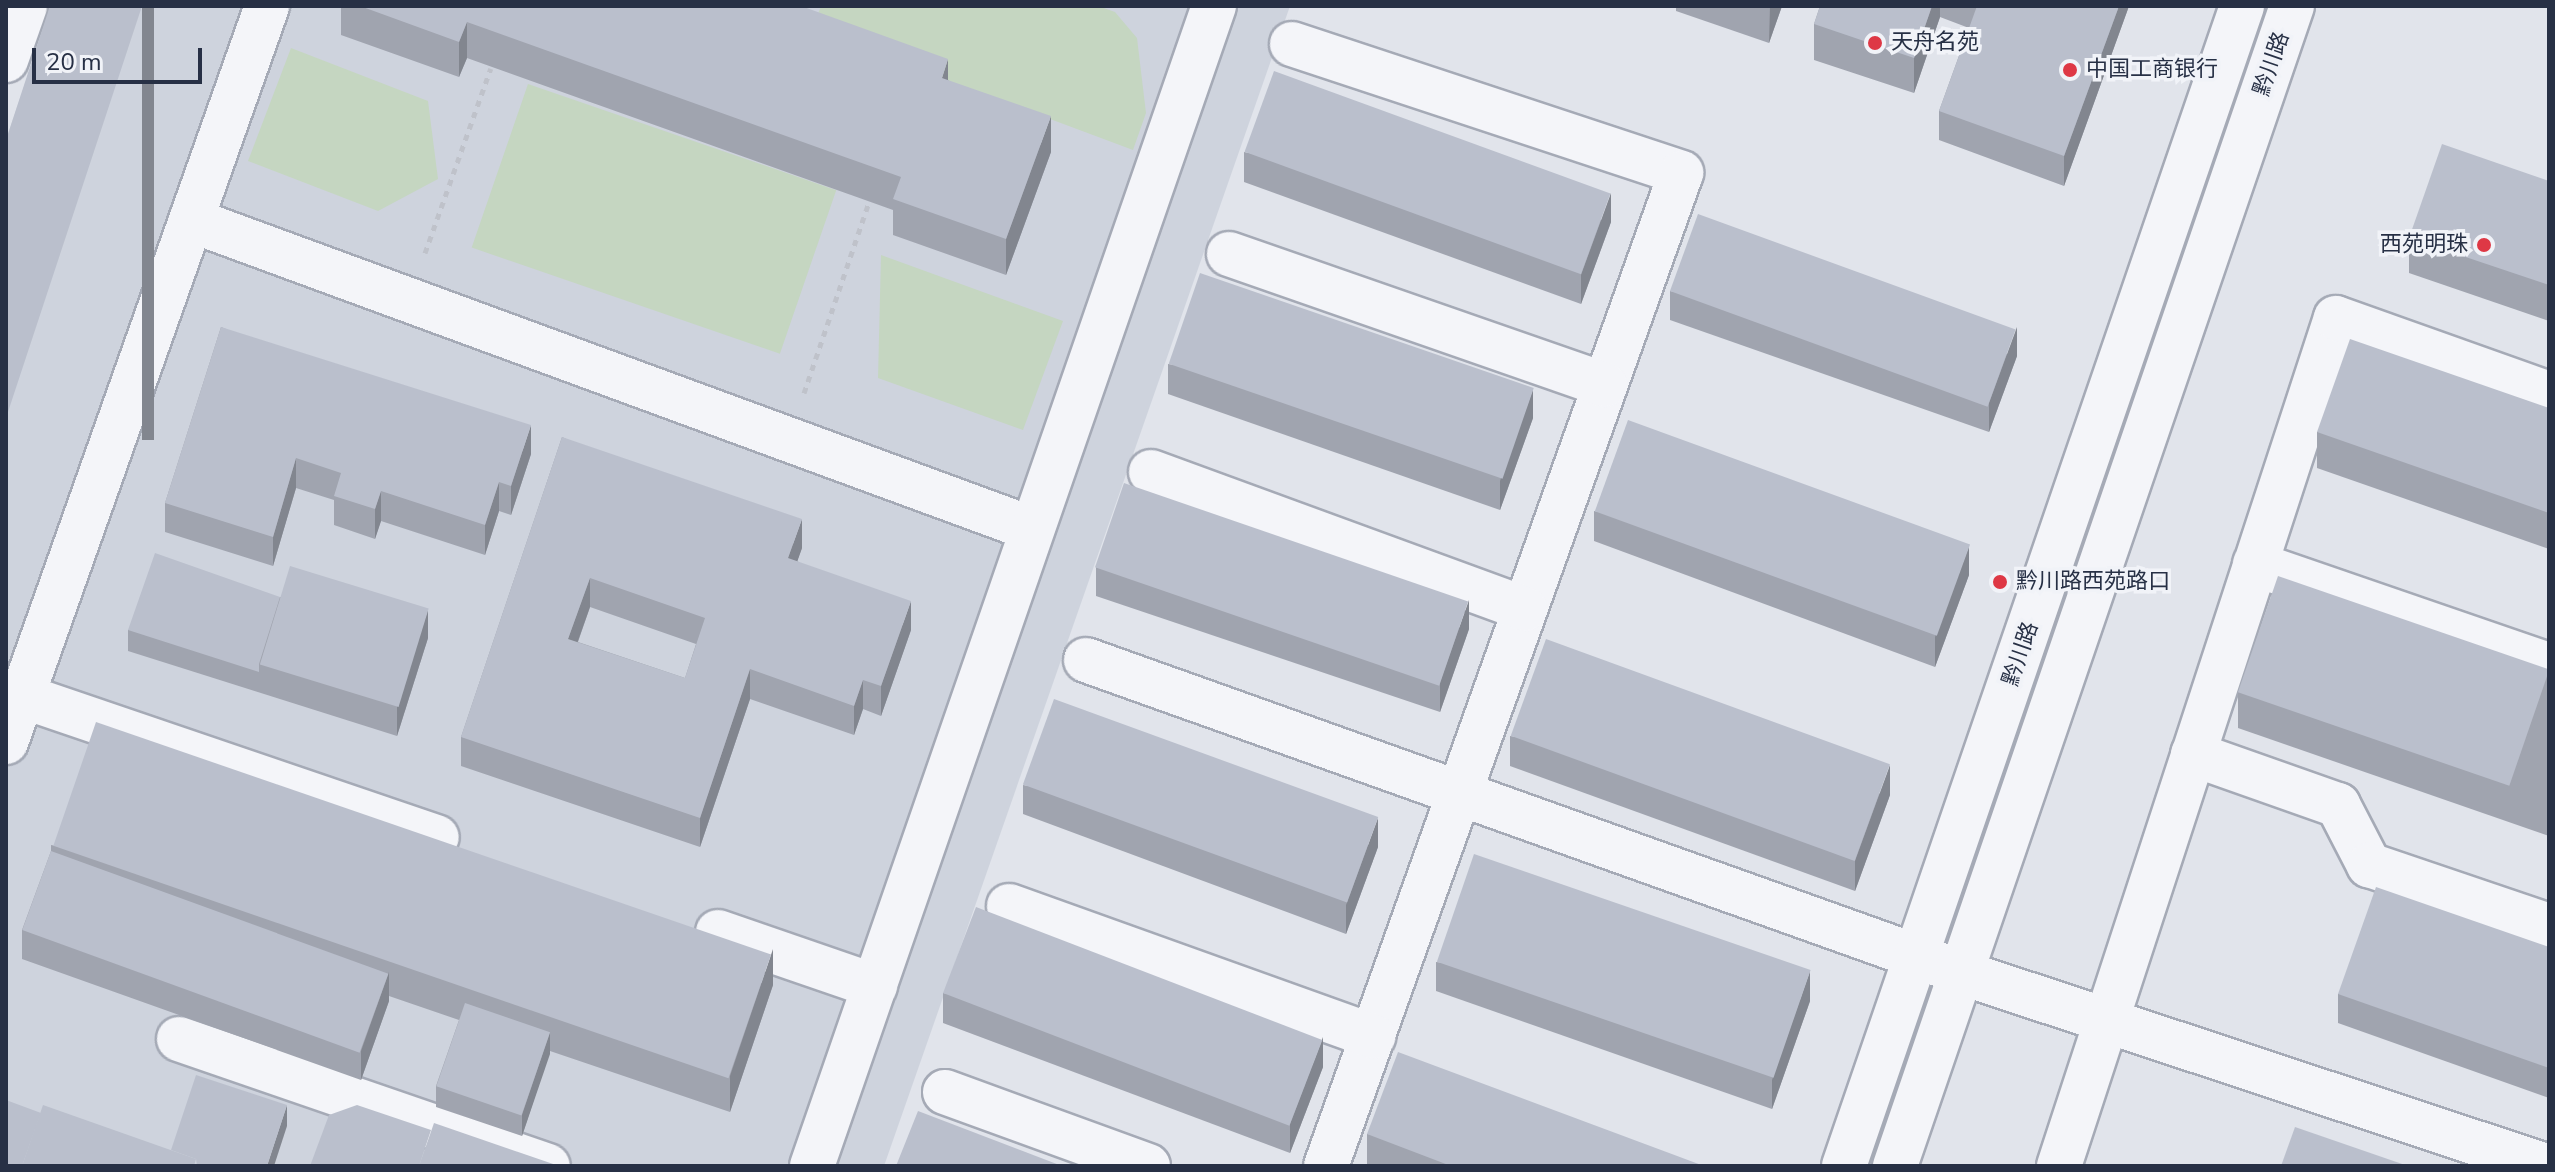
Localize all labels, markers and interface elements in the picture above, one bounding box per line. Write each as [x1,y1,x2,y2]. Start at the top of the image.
street label: 黔川路 [2249,29,2295,99]
place label: 天舟名苑 [1891,30,1979,56]
scale bar [36,32,206,82]
marker: 天舟名苑 [1866,34,1884,52]
text: 20 m [46,46,102,78]
place label: 中国工商银行 [2086,57,2218,83]
marker: 中国工商银行 [2061,61,2079,79]
place label: 西苑明珠 [2380,232,2468,258]
marker: 西苑明珠 [2475,236,2493,254]
place label: 黔川路西苑路口 [2016,569,2170,595]
marker: 黔川路西苑路口 [1991,573,2009,591]
street label: 黔川路 [1998,619,2044,689]

